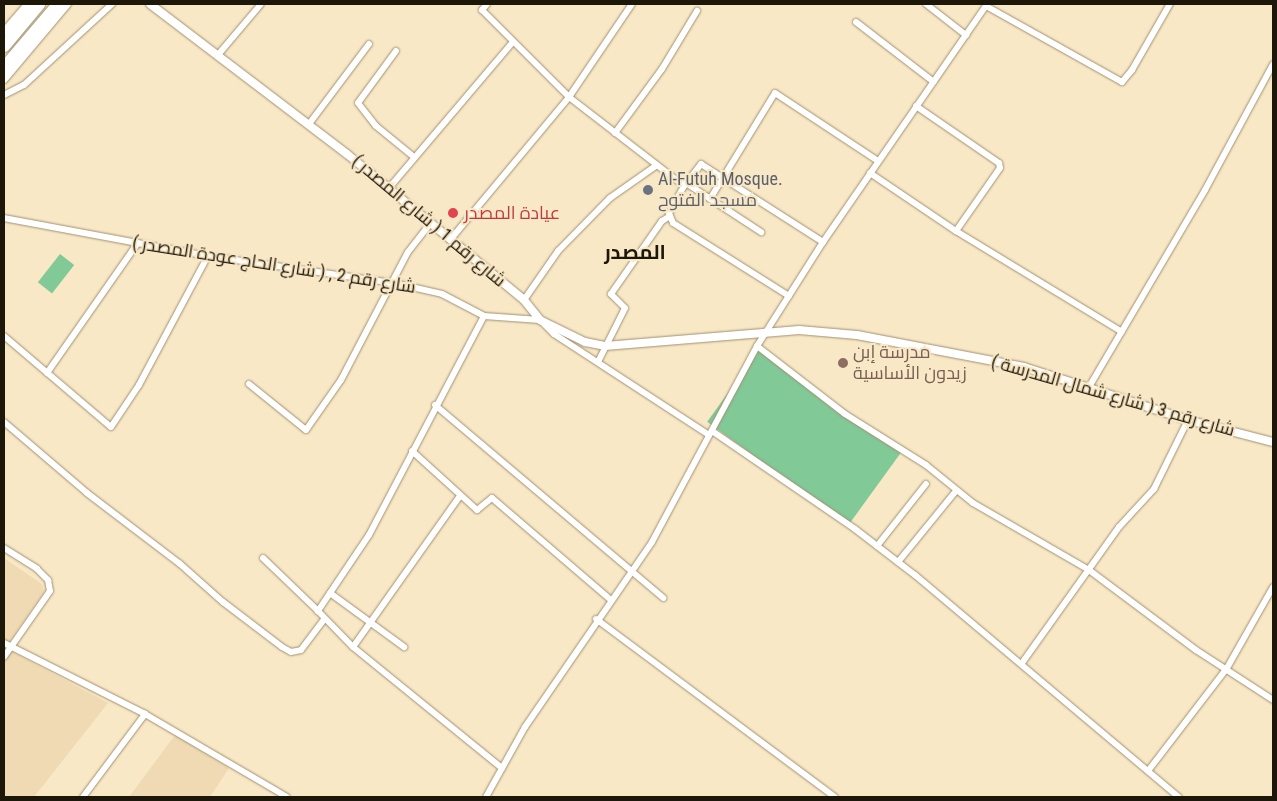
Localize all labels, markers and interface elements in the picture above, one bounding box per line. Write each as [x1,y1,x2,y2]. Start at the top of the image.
street label: شارع رقم 1 ( شارع المصدر ) [348,150,510,292]
place label: Al-Futuh Mosque. مسجد الفتوح [658,169,783,212]
marker: Al-Futuh Mosque. مسجد الفتوح [642,184,654,196]
place label: عيادة المصدر [464,202,560,224]
marker: عيادة المصدر [446,206,460,220]
street label: شارع رقم 2 , ( شارع الحاج عودة المصدر ) [131,232,417,298]
district label: المصدر [604,240,666,264]
place label: مدرسة إبن زيدون الأساسية [853,342,967,384]
street label: شارع رقم 3 ( شارع شمال المدرسة ) [989,351,1237,441]
marker: مدرسة إبن زيدون الأساسية [837,357,849,369]

